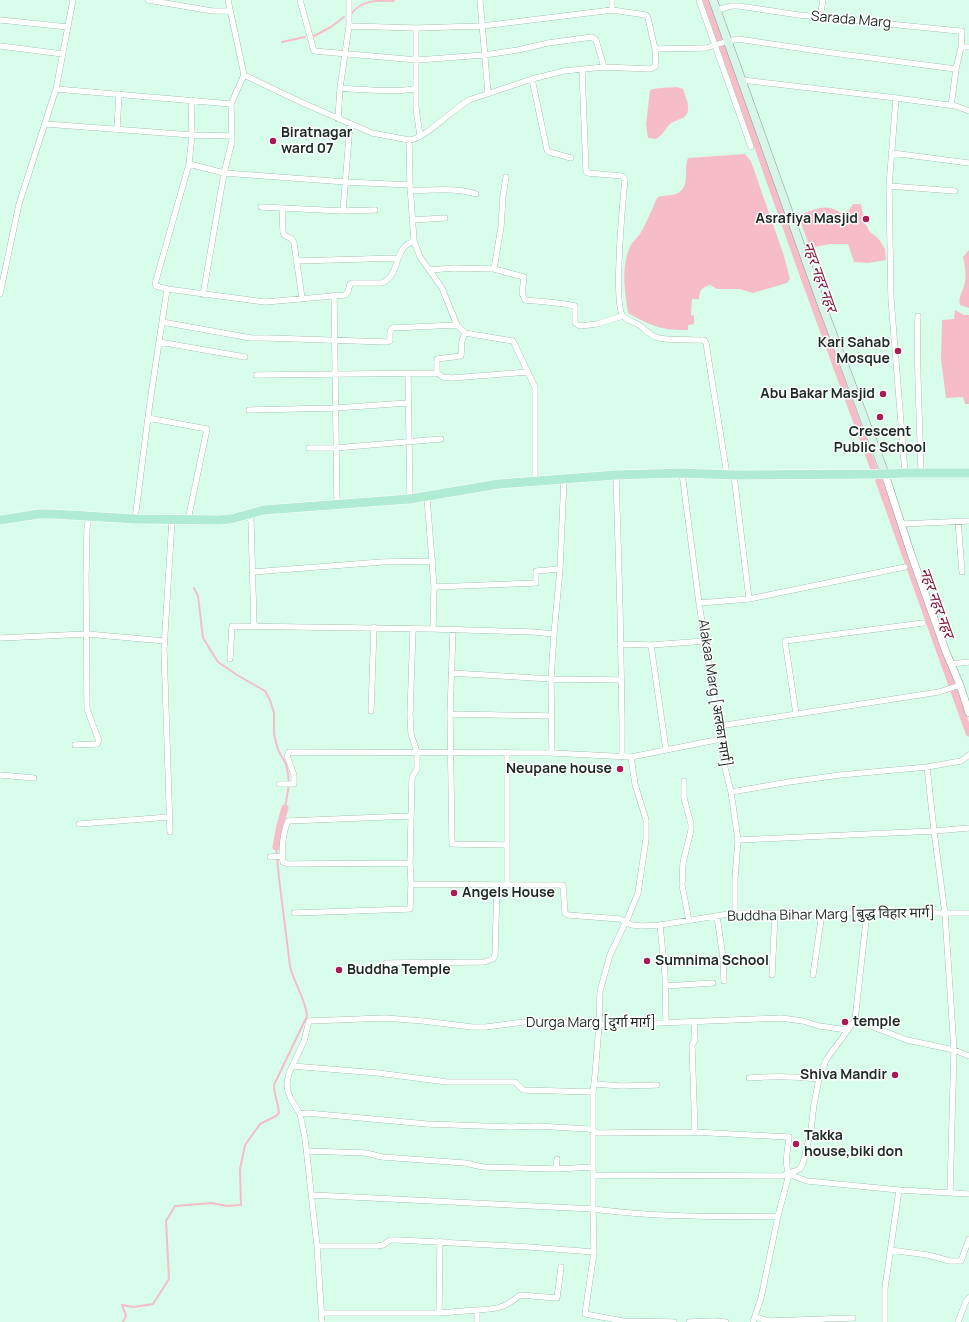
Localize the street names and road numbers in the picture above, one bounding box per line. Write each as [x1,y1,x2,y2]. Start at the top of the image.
street label: Sarada Marg [810,8,892,32]
street label: Alakaa Marg [अलका मार्ग] [694,618,734,768]
street label: Buddha Bihar Marg [बुद्ध विहार मार्ग] [727,905,935,925]
street label: Durga Marg [दुर्गा मार्ग] [526,1015,656,1031]

